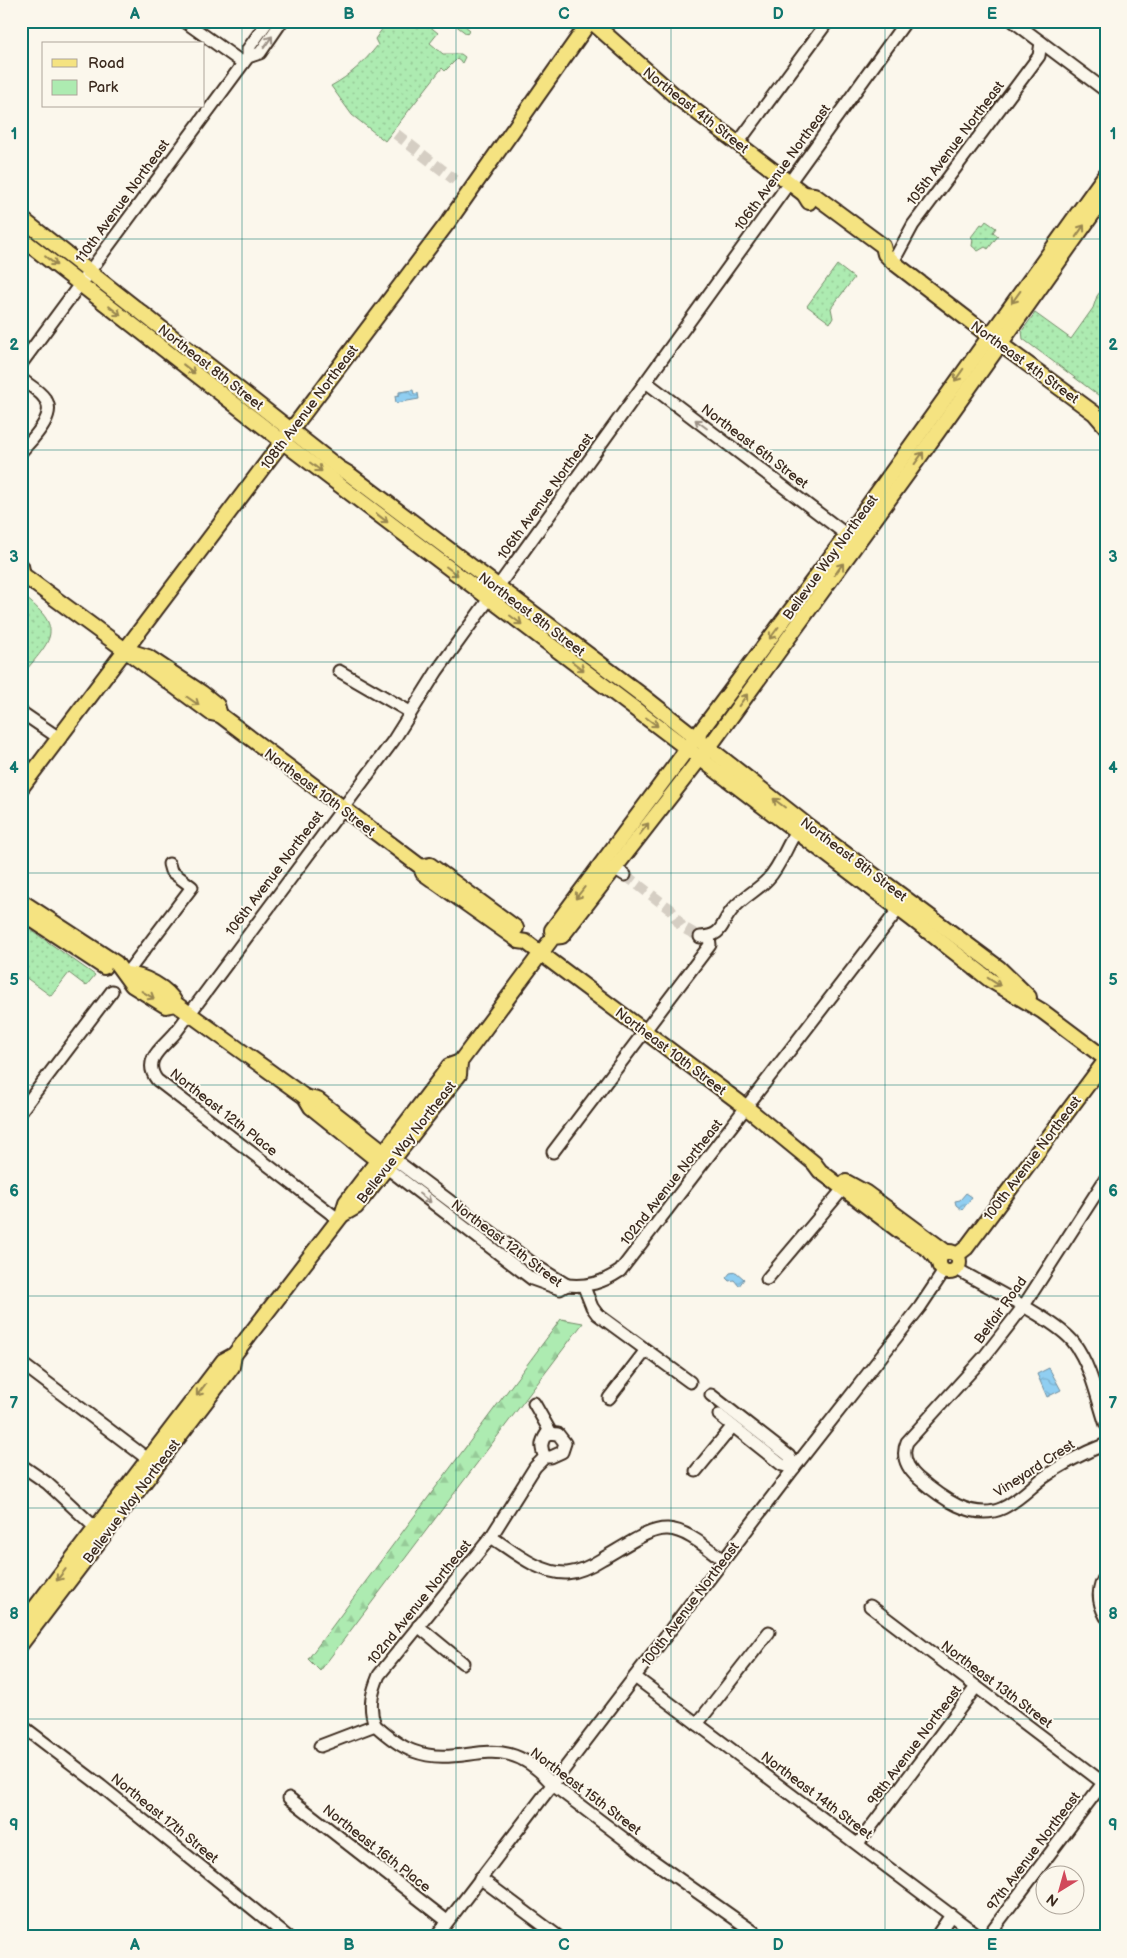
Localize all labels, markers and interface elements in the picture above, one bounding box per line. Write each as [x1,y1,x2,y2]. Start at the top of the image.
text: A [129,5,140,24]
text: B [343,5,355,24]
text: C [558,5,570,24]
text: D [772,5,784,24]
text: E [987,5,997,24]
one-way arrow [263,36,273,50]
legend [42,42,205,108]
text: Road [88,54,124,73]
street label: Northeast 4th Street [639,64,752,157]
street label: 105th Avenue Northeast [903,77,1008,209]
text: Park [88,78,119,97]
street label: 106th Avenue Northeast [731,100,834,234]
text: 1 [11,125,17,144]
text: 1 [1110,125,1116,144]
street label: 110th Avenue Northeast [72,136,173,266]
one-way arrow [1075,224,1085,238]
one-way arrow [44,256,58,266]
one-way arrow [1011,290,1021,304]
one-way arrow [108,306,121,317]
street label: Northeast 4th Street [967,317,1083,408]
street label: Northeast 8th Street [155,321,267,414]
text: 2 [9,336,19,355]
text: 2 [1108,336,1118,355]
street label: 108th Avenue Northeast [257,341,362,473]
one-way arrow [182,363,195,374]
one-way arrow [954,368,964,382]
street label: Northeast 6th Street [698,401,812,493]
one-way arrow [695,419,708,430]
street label: 106th Avenue Northeast [494,429,597,563]
one-way arrow [914,451,924,465]
one-way arrow [309,462,322,473]
street label: Bellevue Way Northeast [779,491,882,623]
one-way arrow [375,513,389,523]
text: 3 [9,548,19,567]
text: 3 [1108,548,1118,567]
one-way arrow [834,562,844,576]
one-way arrow [445,566,458,577]
street label: Northeast 8th Street [475,569,589,660]
one-way arrow [509,614,522,625]
one-way arrow [769,626,780,639]
one-way arrow [571,661,584,672]
one-way arrow [738,693,748,707]
one-way arrow [186,696,200,706]
one-way arrow [645,717,658,728]
street label: Northeast 10th Street [261,745,379,840]
text: 4 [9,759,19,778]
text: 4 [1108,759,1118,778]
one-way arrow [773,798,786,809]
street label: 106th Avenue Northeast [222,807,327,939]
street label: Northeast 8th Street [797,814,911,905]
one-way arrow [639,823,650,836]
one-way arrow [575,886,586,899]
text: 5 [9,971,19,990]
text: 5 [1108,971,1118,990]
one-way arrow [986,977,1000,987]
one-way arrow [141,990,155,1000]
street label: Northeast 10th Street [612,1004,730,1099]
street label: Northeast 12th Place [166,1065,281,1160]
street label: Bellevue Way Northeast [353,1077,460,1207]
street label: 100th Avenue Northeast [980,1092,1085,1224]
street label: 102nd Avenue Northeast [617,1115,726,1249]
text: 6 [9,1182,19,1201]
text: 6 [1108,1182,1118,1201]
one-way arrow [418,1192,431,1203]
street label: Northeast 12th Street [448,1196,566,1291]
street label: Belfair Road [970,1273,1030,1347]
one-way arrow [196,1383,206,1397]
text: 7 [10,1394,19,1413]
text: 7 [1109,1394,1118,1413]
street label: Bellevue Way Northeast [79,1435,184,1567]
street label: Vineyard Crest [991,1436,1078,1501]
street label: 102nd Avenue Northeast [364,1536,475,1668]
street label: 100th Avenue Northeast [638,1538,743,1670]
one-way arrow [55,1568,66,1581]
text: 8 [9,1605,19,1624]
text: 8 [1108,1605,1118,1624]
street label: Northeast 13th Street [938,1637,1056,1732]
street label: 98th Avenue Northeast [864,1681,966,1809]
street label: Northeast 15th Street [527,1744,645,1839]
street label: Northeast 14th Street [758,1748,876,1843]
street label: Northeast 17th Street [108,1770,222,1867]
street label: 97th Avenue Northeast [983,1788,1083,1914]
street label: Northeast 16th Place [319,1801,434,1896]
text: 9 [9,1816,19,1835]
text: 9 [1108,1816,1118,1835]
north arrow [1034,1866,1084,1916]
text: A [129,1936,140,1955]
text: B [343,1936,355,1955]
text: C [558,1936,570,1955]
text: D [772,1936,784,1955]
text: E [987,1936,997,1955]

